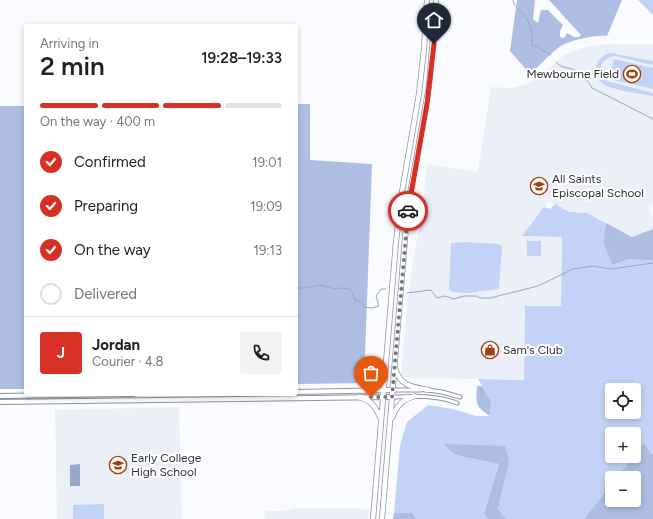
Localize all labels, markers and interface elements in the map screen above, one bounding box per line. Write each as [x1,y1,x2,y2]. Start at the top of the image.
pin [417,3,451,44]
icon: home [423,9,445,31]
text: Arriving in [40,36,99,51]
text: 19:28–19:33 [201,49,282,67]
text: 2 min [40,50,105,82]
sports icon: Mewbourne Field [622,64,642,84]
place label: Mewbourne Field [527,67,619,81]
text: On the way · 400 m [40,114,155,129]
icon: check [40,151,62,173]
text: Confirmed [74,153,146,171]
text: 19:01 [252,155,282,170]
place label: All Saints Episcopal School [552,172,644,200]
school or university icon: All Saints Episcopal School [529,176,549,196]
courier [388,191,428,231]
icon: check [40,195,62,217]
text: Preparing [74,197,138,215]
text: 19:09 [250,199,282,214]
icon: car [397,200,419,222]
icon: check [40,239,62,261]
text: On the way [74,241,151,259]
text: 19:13 [254,243,282,258]
text: Delivered [74,285,137,303]
button: phone [240,332,282,374]
text: Jordan [92,336,140,354]
shop icon: Sam's Club [480,340,500,360]
place label: Sam's Club [503,343,563,357]
text: J [57,344,65,362]
text: Courier · 4.8 [92,354,164,369]
pin [354,356,388,397]
icon: bag [360,362,382,384]
map controls [605,383,641,507]
button: locate [605,383,641,419]
button: + [605,427,641,463]
place label: Early College High School [131,451,202,479]
school or university icon: Early College High School [108,455,128,475]
button: − [605,471,641,507]

